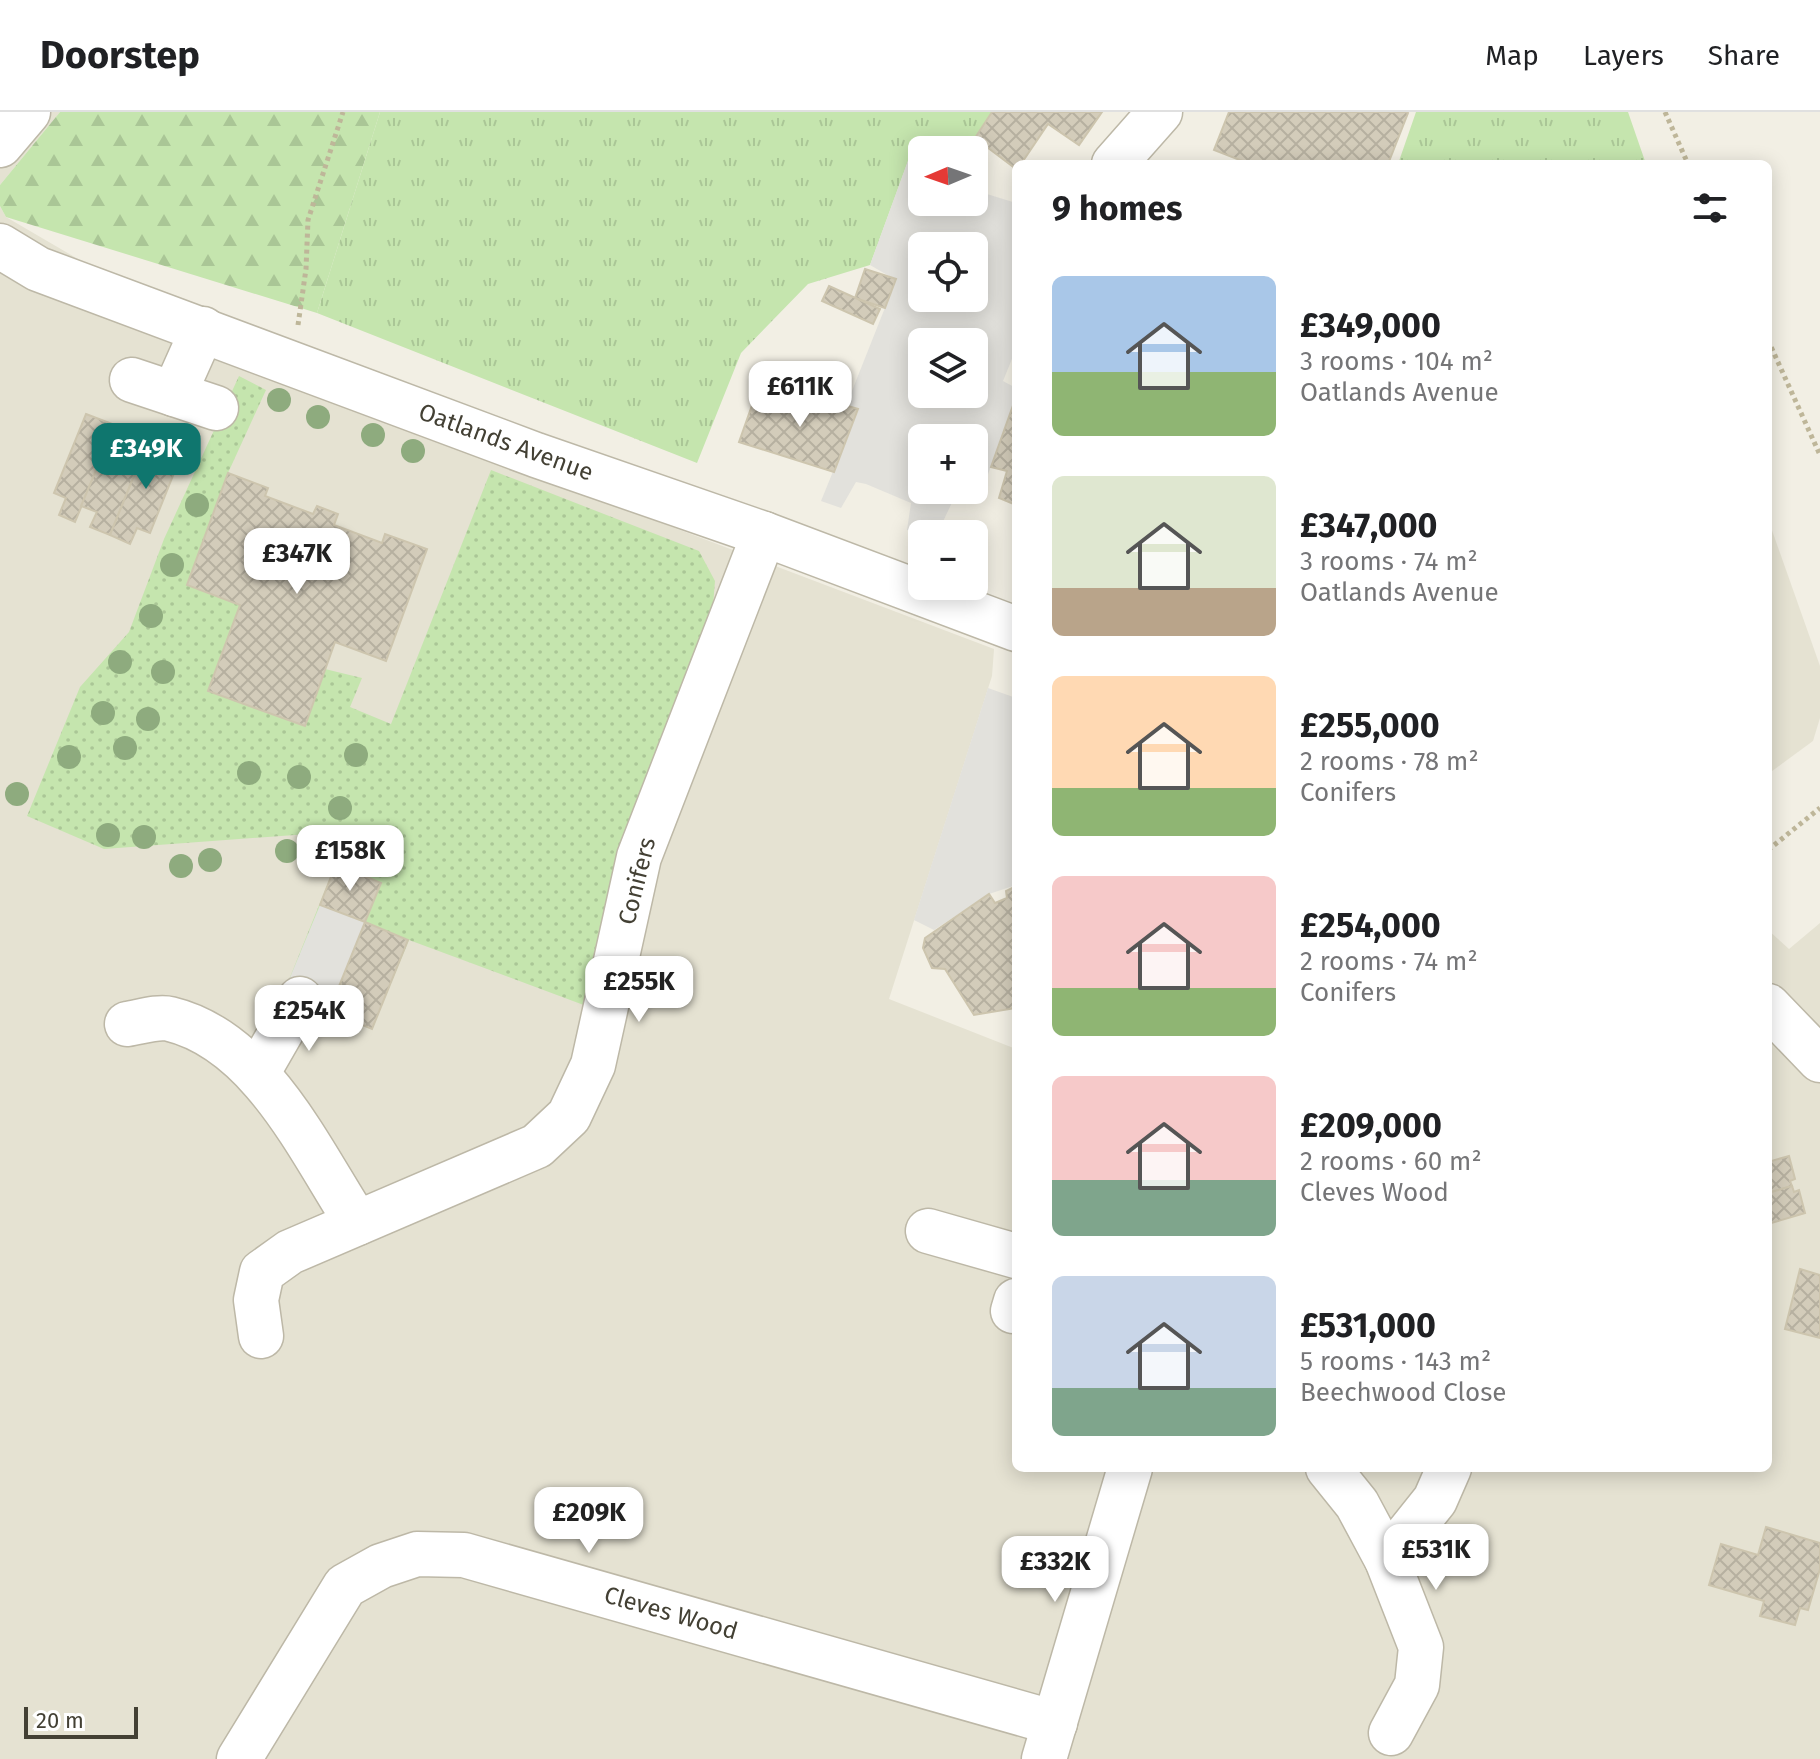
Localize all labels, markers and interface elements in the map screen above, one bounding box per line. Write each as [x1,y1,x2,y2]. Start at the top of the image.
text: Doorstep [40,32,200,78]
text: Map [1485,39,1539,72]
text: Layers [1583,39,1664,72]
text: Share [1708,39,1780,72]
north arrow [908,136,988,216]
map controls [908,136,988,600]
icon: filters [1688,186,1732,230]
text: 9 homes [1052,188,1183,229]
button: locate [908,232,988,312]
text: £349,000 [1300,305,1441,346]
icon: home [1116,308,1212,404]
button: layers [908,328,988,408]
text: 3 rooms · 104 m² [1300,346,1493,377]
pin: £611K [744,361,856,429]
text: £611K [767,371,833,402]
text: Oatlands Avenue [1300,377,1499,408]
street label: Oatlands Avenue [415,397,597,487]
pin: £349K [90,423,202,491]
button: + [908,424,988,504]
text: £349K [110,433,182,464]
text: £347,000 [1300,505,1437,546]
icon: home [1116,508,1212,604]
button: − [908,520,988,600]
pin: £347K [241,528,353,596]
text: £347K [262,538,332,569]
text: 3 rooms · 74 m² [1300,546,1478,577]
text: Oatlands Avenue [1300,577,1499,608]
text: £255,000 [1300,705,1440,746]
icon: home [1116,708,1212,804]
text: 2 rooms · 78 m² [1300,746,1479,777]
text: Conifers [1300,777,1396,808]
pin: £158K [294,825,406,893]
text: £158K [315,835,385,866]
street label: Conifers [613,835,661,927]
text: £254,000 [1300,905,1441,946]
icon: home [1116,908,1212,1004]
text: 2 rooms · 74 m² [1300,946,1478,977]
pin: £255K [583,956,695,1024]
text: £255K [603,966,675,997]
text: Conifers [1300,977,1396,1008]
pin: £254K [253,985,365,1053]
text: £254K [273,995,345,1026]
text: £209,000 [1300,1105,1442,1146]
icon: home [1116,1108,1212,1204]
text: 2 rooms · 60 m² [1300,1146,1482,1177]
text: Cleves Wood [1300,1177,1449,1208]
text: £531,000 [1300,1305,1436,1346]
icon: home [1116,1308,1212,1404]
text: 5 rooms · 143 m² [1300,1346,1491,1377]
text: Beechwood Close [1300,1377,1507,1408]
pin: £209K [533,1487,645,1555]
text: £209K [552,1497,626,1528]
pin: £531K [1380,1524,1492,1592]
text: £531K [1402,1534,1470,1565]
pin: £332K [999,1536,1111,1604]
text: £332K [1020,1546,1090,1577]
street label: Cleves Wood [601,1581,741,1645]
scale bar [24,1703,138,1739]
text: 20 m [36,1707,84,1734]

